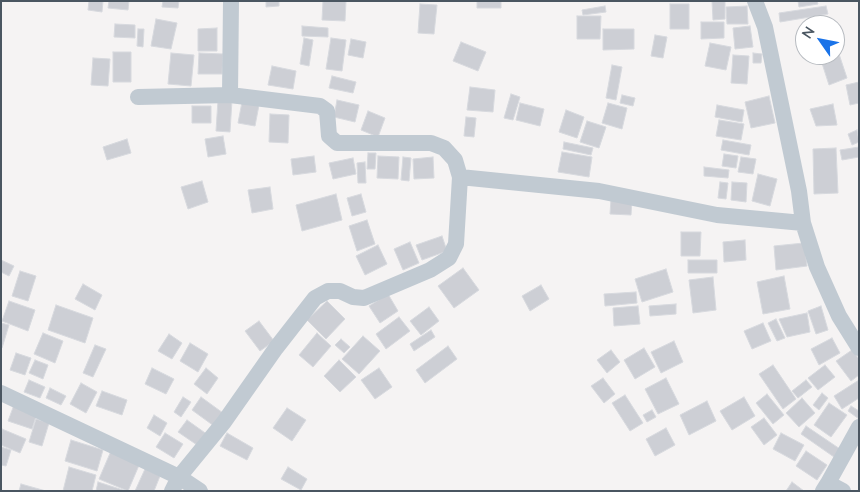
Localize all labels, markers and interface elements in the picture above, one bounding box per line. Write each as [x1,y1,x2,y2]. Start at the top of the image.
north arrow [795,15,845,65]
text: N [798,23,818,41]

